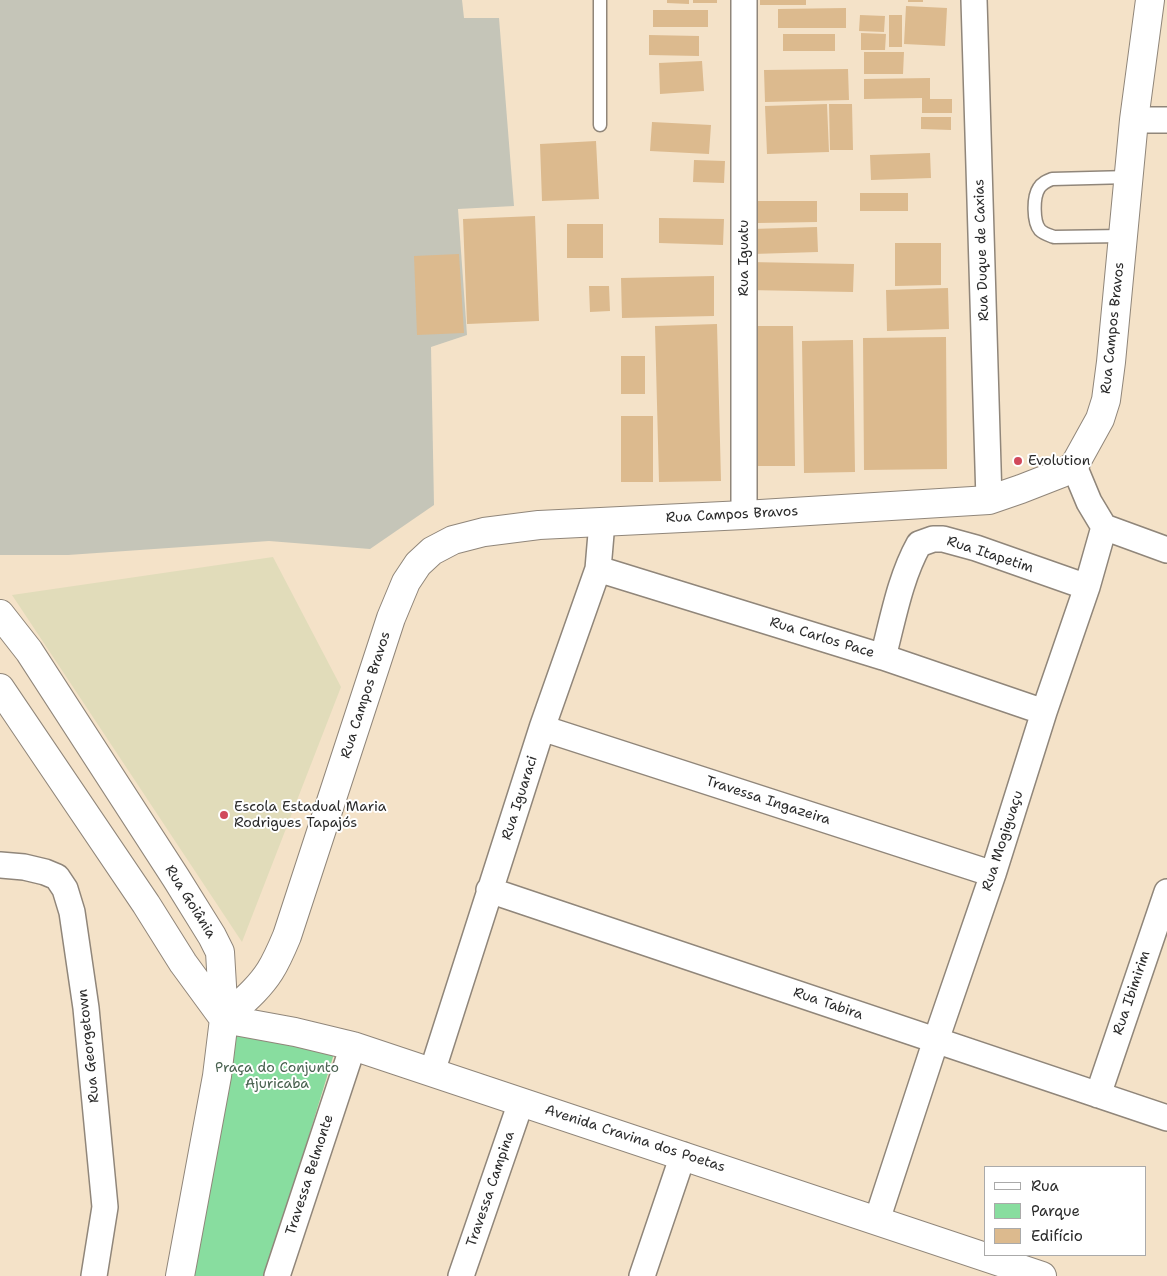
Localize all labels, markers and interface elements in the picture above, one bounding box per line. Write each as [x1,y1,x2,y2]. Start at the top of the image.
street label: Rua Duque de Caxias [971,179,993,321]
street label: Rua Iguatu [736,220,752,296]
street label: Rua Campos Bravos [1098,261,1128,395]
place label: Evolution [1028,453,1090,469]
marker: Evolution [1012,455,1024,467]
street label: Rua Campos Bravos [665,503,799,527]
street label: Rua Itapetim [945,533,1035,577]
street label: Rua Carlos Pace [768,614,876,662]
street label: Rua Campos Bravos [338,629,394,761]
street label: Rua Iguaraci [498,754,542,842]
street label: Travessa Ingazeira [704,773,832,829]
street label: Rua Mogiguaçu [979,789,1027,893]
place label: Escola Estadual Maria Rodrigues Tapajós [234,799,386,832]
marker: Escola Estadual Maria Rodrigues Tapajós [218,809,230,821]
street label: Rua Goiânia [161,862,219,942]
street label: Rua Ibimirim [1110,949,1154,1037]
street label: Rua Tabira [791,984,865,1024]
street label: Rua Georgetown [75,988,103,1104]
park label: Praça do Conjunto Ajuricaba [215,1060,339,1092]
street label: Avenida Cravina dos Poetas [543,1102,727,1176]
street label: Travessa Belmonte [283,1113,337,1237]
street label: Travessa Campina [463,1129,519,1249]
legend [984,1166,1147,1256]
text: Rua [1031,1176,1059,1196]
text: Parque [1031,1201,1080,1221]
text: Edifício [1031,1226,1083,1246]

